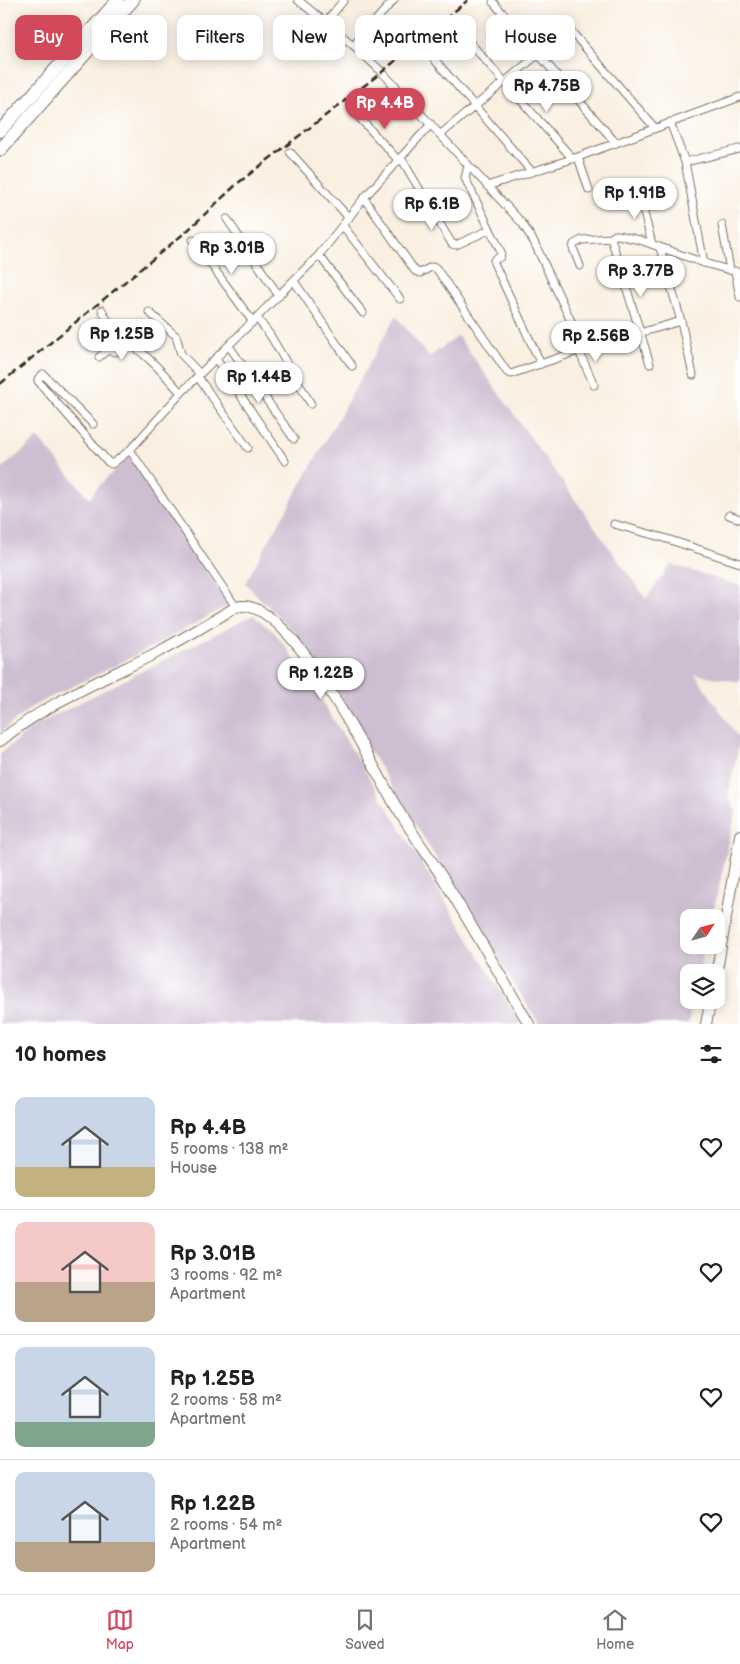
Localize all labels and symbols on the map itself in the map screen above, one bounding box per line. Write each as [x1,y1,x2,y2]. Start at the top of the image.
pin: Rp 4.75B [495,70,599,113]
pin: Rp 4.4B [339,88,431,130]
pin: Rp 1.91B [583,178,687,220]
pin: Rp 6.1B [386,188,478,231]
pin: Rp 3.01B [180,232,284,275]
pin: Rp 3.77B [589,256,693,298]
pin: Rp 1.25B [70,318,174,361]
pin: Rp 2.56B [544,320,648,363]
pin: Rp 1.44B [207,362,311,404]
pin: Rp 1.22B [269,658,373,700]
north arrow [680,909,725,954]

